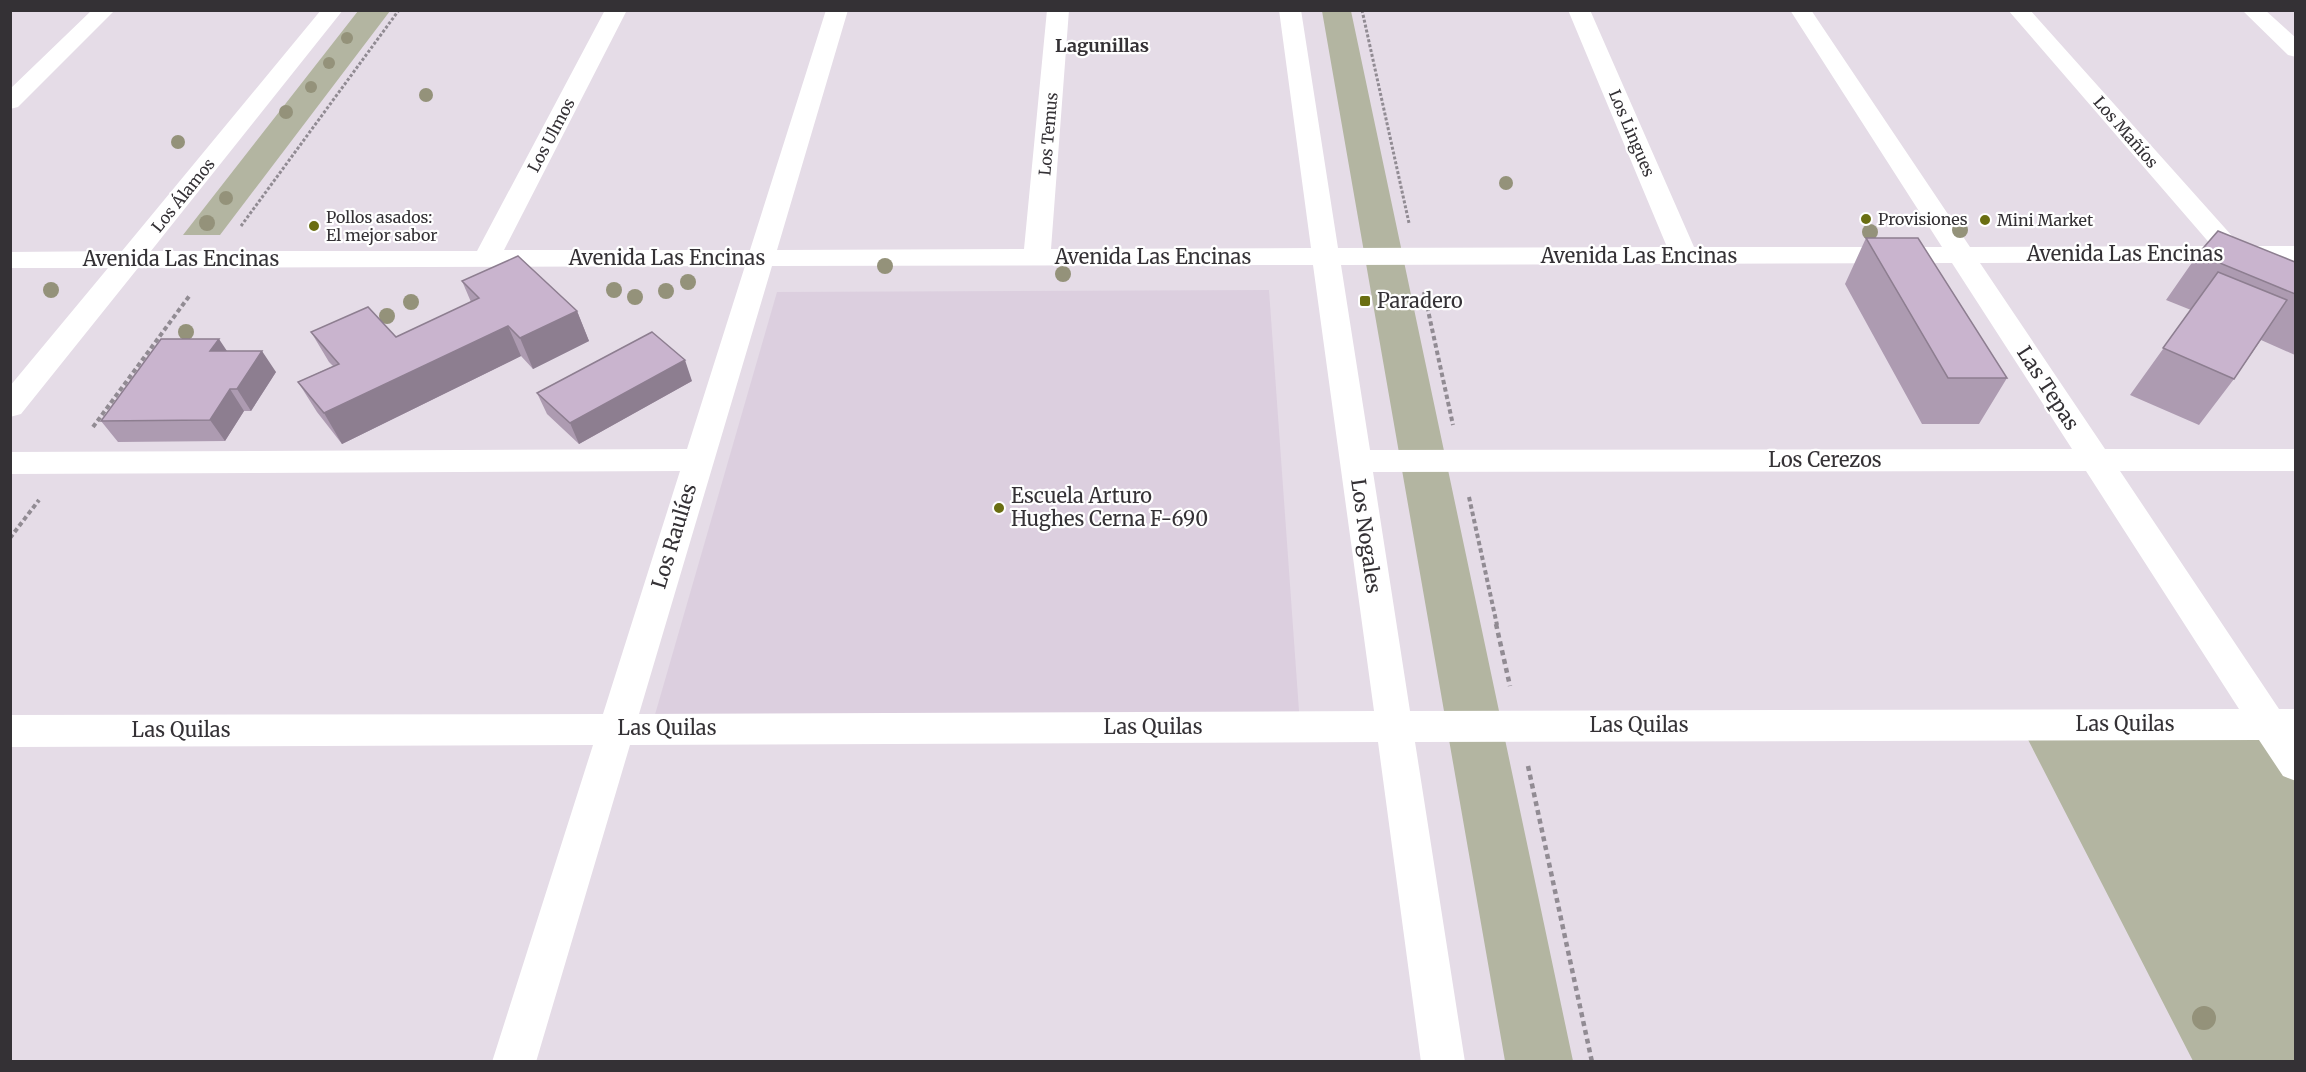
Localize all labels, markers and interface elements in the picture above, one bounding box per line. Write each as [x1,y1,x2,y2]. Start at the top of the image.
district label: Lagunillas [1055,34,1149,57]
street label: Los Lingues [1605,86,1659,180]
street label: Los Temus [1034,91,1062,176]
street label: Los Mañíos [2089,92,2163,172]
street label: Los Ulmos [523,94,579,175]
street label: Los Álamos [147,154,219,236]
place label: Pollos asados: El mejor sabor [326,207,437,245]
place label: Provisiones [1878,209,1968,229]
place label: Mini Market [1997,210,2094,230]
marker: Provisiones [1859,212,1873,226]
marker: Mini Market [1978,213,1992,227]
marker: Pollos asados: El mejor sabor [307,219,321,233]
street label: Avenida Las Encinas [2026,241,2223,266]
street label: Avenida Las Encinas [1540,243,1737,268]
street label: Avenida Las Encinas [1054,244,1251,269]
street label: Avenida Las Encinas [568,245,765,270]
street label: Avenida Las Encinas [82,246,279,271]
place label: Paradero [1377,288,1463,313]
marker: Paradero [1358,294,1372,308]
street label: Las Tepas [2012,341,2085,434]
street label: Los Cerezos [1768,447,1882,472]
street label: Los Nogales [1346,477,1387,595]
street label: Los Raulíes [646,480,701,592]
place label: Escuela Arturo Hughes Cerna F-690 [1011,483,1208,531]
marker: Escuela Arturo Hughes Cerna F-690 [992,501,1006,515]
street label: Las Quilas [2076,711,2174,736]
street label: Las Quilas [1590,712,1688,737]
street label: Las Quilas [1104,714,1202,739]
street label: Las Quilas [618,715,716,740]
street label: Las Quilas [132,717,230,742]

